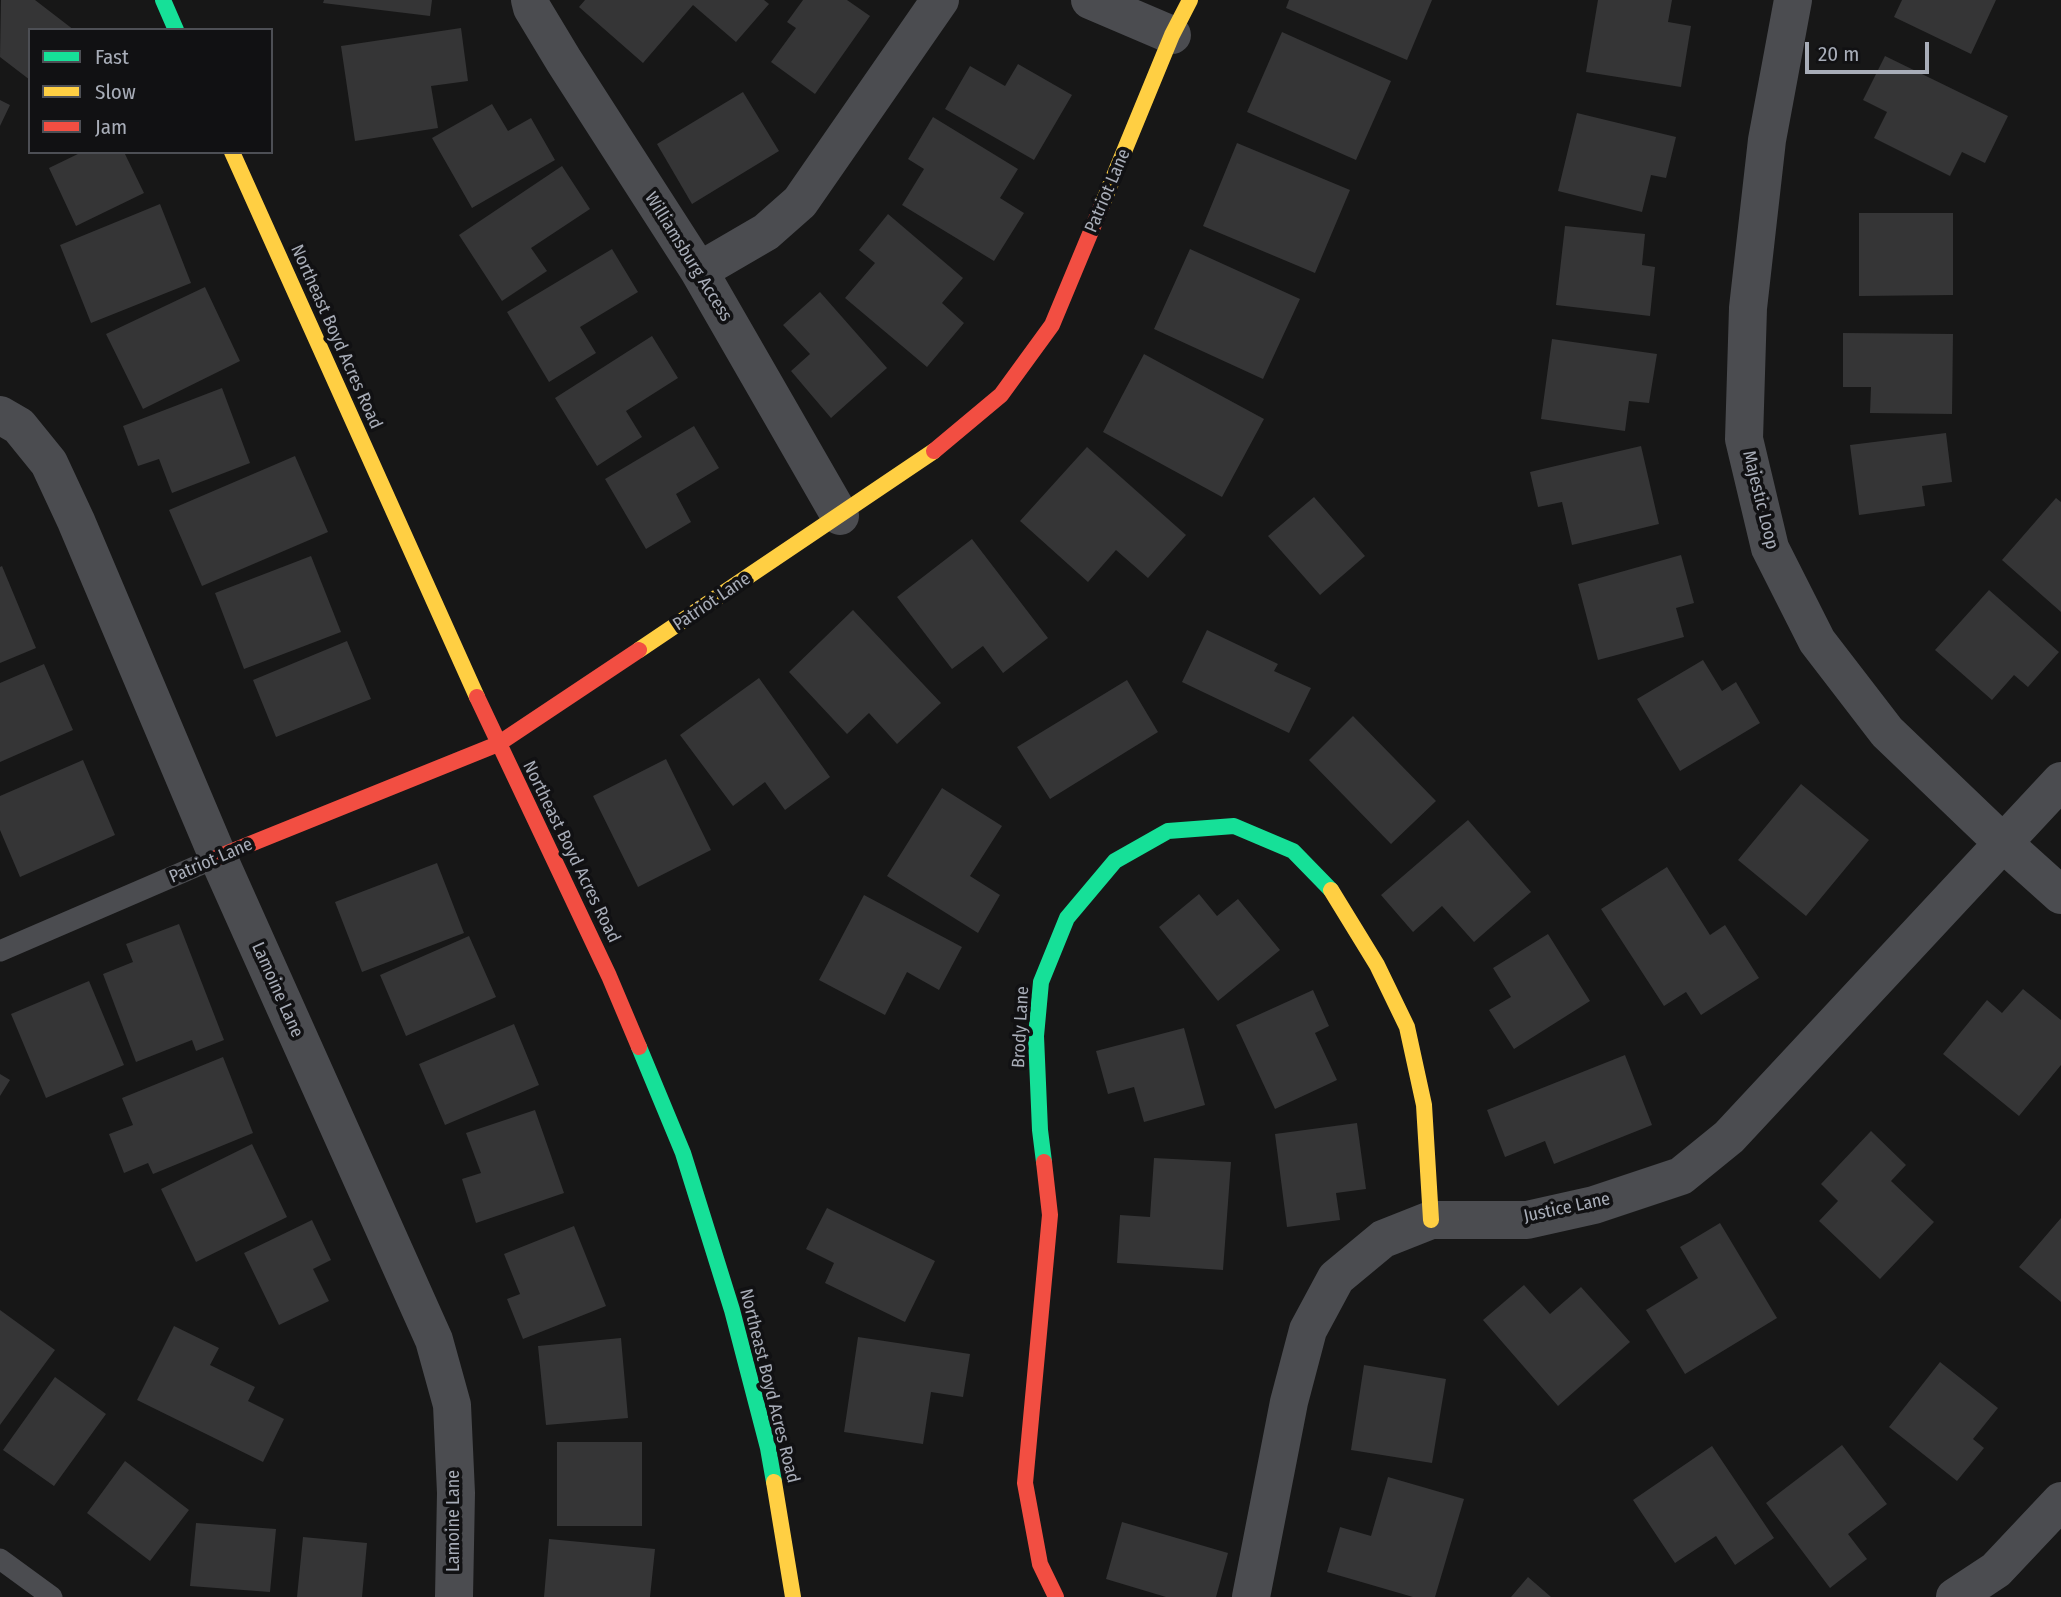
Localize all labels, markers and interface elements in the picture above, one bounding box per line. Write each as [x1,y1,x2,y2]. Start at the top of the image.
legend [28,28,273,154]
scale bar [1809,28,1933,72]
text: 20 m [1818,41,1859,67]
text: Fast [95,44,129,70]
text: Slow [95,79,136,105]
text: Jam [95,114,127,140]
street label: Patriot Lane [1081,146,1135,236]
street label: Williamsburg Access [640,188,736,326]
street label: Northeast Boyd Acres Road [286,242,386,432]
street label: Majestic Loop [1737,448,1783,552]
street label: Patriot Lane [669,568,755,636]
street label: Northeast Boyd Acres Road [518,758,624,946]
street label: Patriot Lane [166,834,256,888]
street label: Lamoine Lane [246,939,308,1041]
street label: Brody Lane [1008,985,1034,1069]
street label: Justice Lane [1522,1188,1612,1228]
street label: Northeast Boyd Acres Road [734,1287,804,1485]
street label: Lamoine Lane [443,1470,465,1572]

